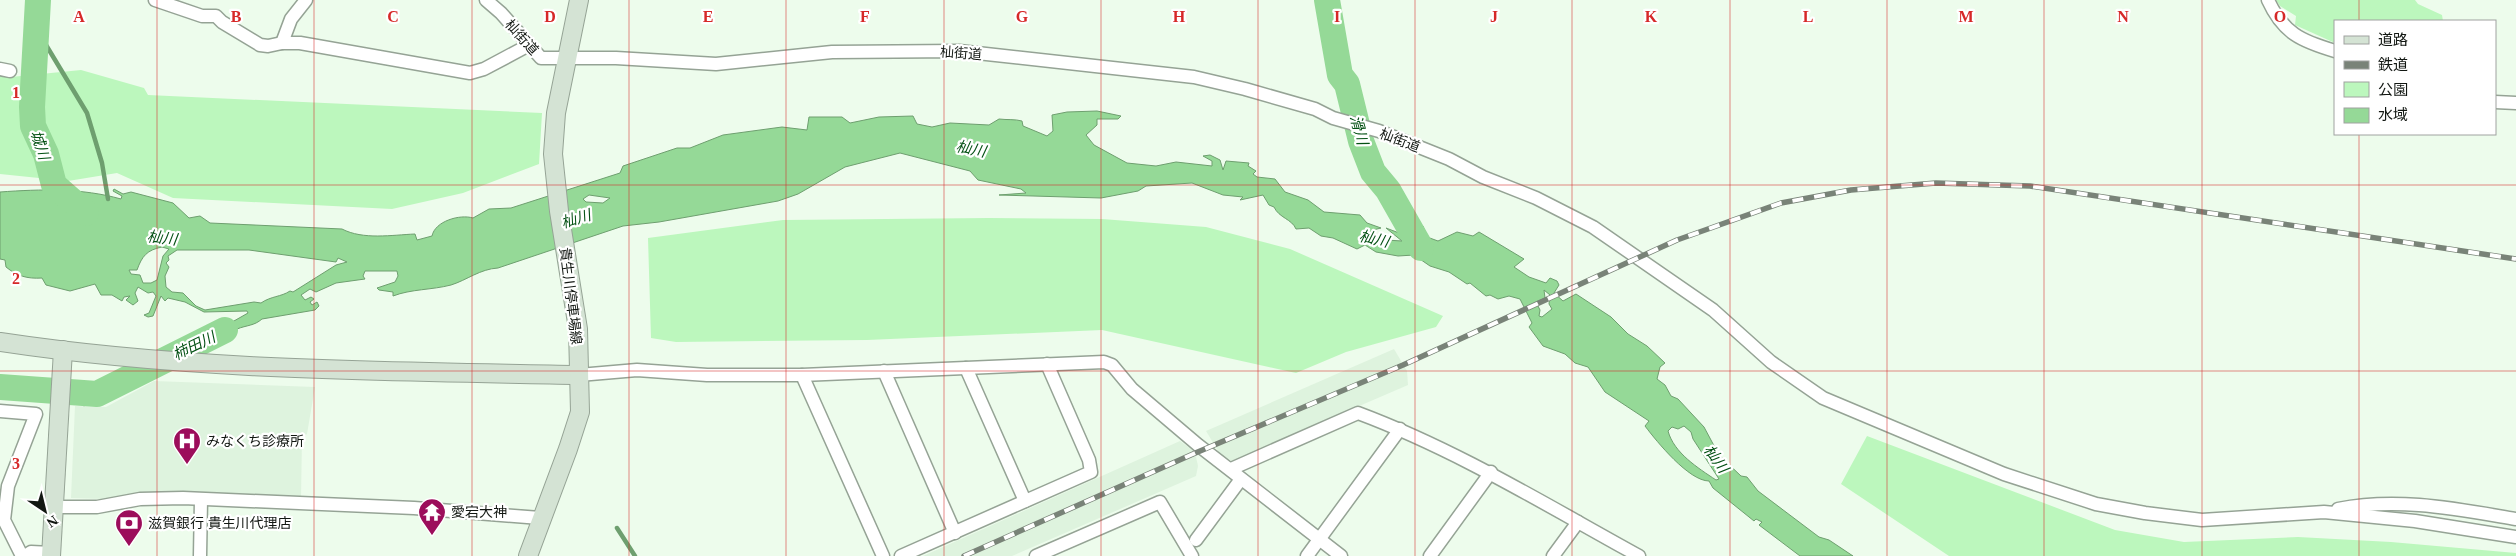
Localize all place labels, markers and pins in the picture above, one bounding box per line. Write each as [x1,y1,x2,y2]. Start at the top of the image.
hospital icon: みなくち診療所 [172,426,202,465]
place label: みなくち診療所 [206,434,304,449]
temple icon: 愛宕大神 [417,497,447,536]
place label: 愛宕大神 [451,505,507,520]
bank icon: 滋賀銀行 貴生川代理店 [114,508,144,547]
place label: 滋賀銀行 貴生川代理店 [148,515,292,531]

